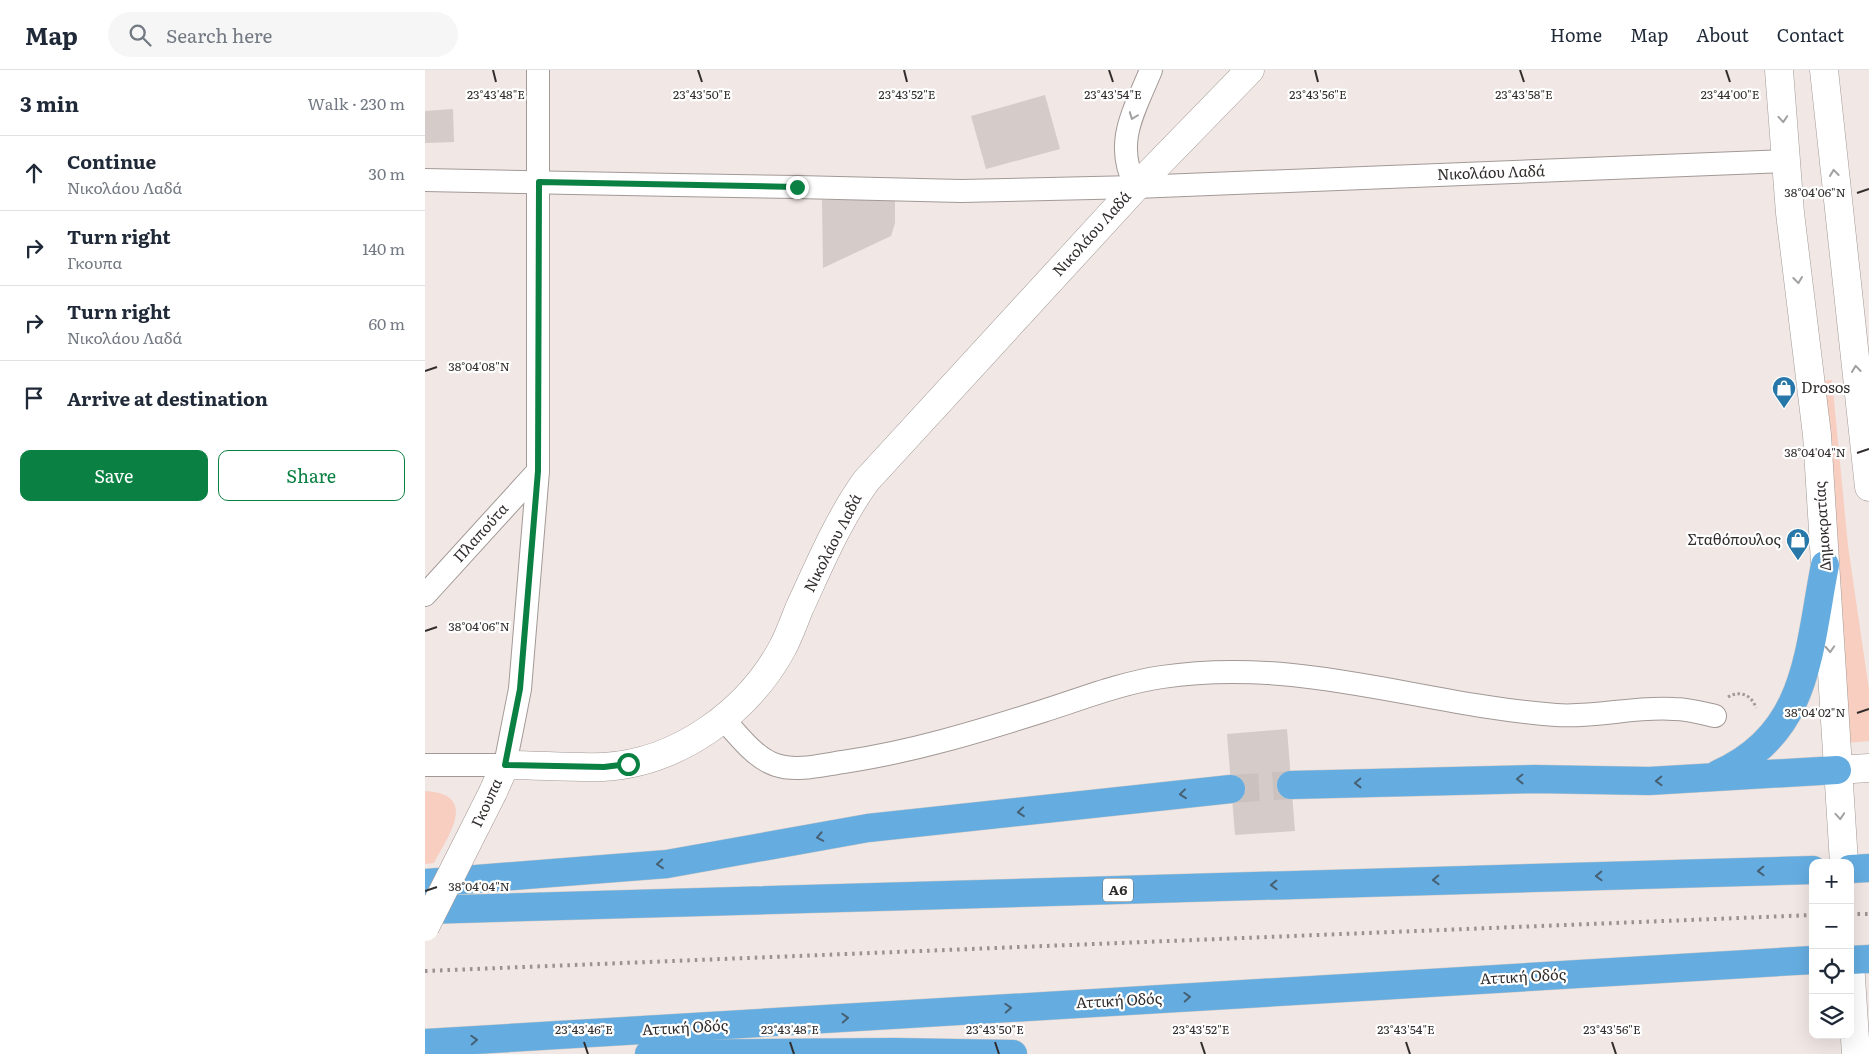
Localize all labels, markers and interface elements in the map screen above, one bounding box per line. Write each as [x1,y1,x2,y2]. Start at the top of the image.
search box [108,12,458,57]
text: Map [25,17,78,52]
icon: search [126,21,154,49]
text: Search here [166,21,272,49]
text: Home [1550,21,1602,48]
text: Map [1630,21,1668,48]
text: About [1696,21,1749,48]
text: Contact [1777,21,1844,48]
text: 23°43'48"E [467,85,525,103]
text: 23°43'50"E [673,85,731,103]
text: 23°43'52"E [879,85,936,103]
text: 23°43'54"E [1084,85,1142,103]
text: 23°43'56"E [1289,85,1347,103]
text: 23°43'58"E [1495,85,1553,103]
text: 23°44'00"E [1701,85,1760,103]
text: 3 min [20,87,79,118]
text: Walk · 230 m [308,91,405,115]
one-way arrow [1129,111,1139,119]
one-way arrow [1777,115,1788,123]
text: Continue [67,147,156,175]
street label: Νικολάου Λαδά [1437,158,1545,185]
icon: ahead [20,159,48,187]
text: 30 m [368,161,405,185]
one-way arrow [1829,168,1840,176]
text: Νικολάου Λαδά [67,175,182,199]
route end [786,176,809,199]
text: 38°04'06"N [1784,183,1846,201]
street label: Νικολάου Λαδά [1046,185,1136,281]
text: Turn right [67,222,171,250]
icon: right [20,234,48,262]
text: 140 m [362,236,405,260]
text: Γκουπα [67,250,122,274]
one-way arrow [1792,277,1803,285]
text: Turn right [67,297,171,325]
icon: right [20,309,48,337]
text: 60 m [368,311,405,335]
text: Νικολάου Λαδά [67,325,182,349]
text: 38°04'08"N [448,357,510,375]
one-way arrow [1851,365,1862,373]
shop icon: Drosos [1771,375,1797,409]
place label: Drosos [1801,375,1850,398]
icon: arrive [20,384,48,412]
text: Arrive at destination [67,384,268,412]
text: 38°04'04"N [1784,443,1846,461]
button: Save [20,450,208,501]
button: Share [218,450,405,501]
street label: Δημοκρατίας [1807,480,1836,572]
street label: Νικολάου Λαδά [797,489,866,596]
street label: Πλαπούτα [447,497,513,567]
place label: Σταθόπουλος [1687,527,1782,550]
shop icon: Σταθόπουλος [1785,527,1811,561]
text: 38°04'06"N [448,617,510,635]
one-way arrow [1825,645,1836,653]
text: 38°04'02"N [1785,703,1846,721]
route start [617,753,640,776]
street label: Γκουπα [464,774,507,831]
one-way arrow [1516,774,1524,785]
one-way arrow [1655,776,1662,786]
one-way arrow [1354,778,1362,788]
one-way arrow [1178,788,1186,799]
one-way arrow [1017,806,1025,817]
one-way arrow [1835,813,1846,821]
one-way arrow [815,831,824,841]
one-way arrow [655,859,663,870]
map controls [1809,859,1854,1039]
button: + [1809,859,1854,904]
one-way arrow [1757,866,1765,876]
one-way arrow [1595,871,1602,881]
one-way arrow [1432,875,1440,886]
text: 38°04'04"N [448,877,510,895]
road number: Α6 [1103,878,1133,902]
one-way arrow [1270,880,1278,890]
button: − [1809,904,1854,949]
button: locate [1809,949,1854,994]
street label: Αττική Οδός [1479,962,1567,989]
street label: Αττική Οδός [1075,986,1163,1013]
one-way arrow [1184,992,1192,1003]
button: layers [1809,994,1854,1039]
one-way arrow [1004,1003,1012,1014]
one-way arrow [842,1012,850,1023]
street label: Αττική Οδός [641,1013,729,1040]
text: 23°43'46"E [555,1020,613,1038]
text: 23°43'48"E [761,1020,819,1038]
text: 23°43'50"E [966,1020,1024,1038]
text: 23°43'52"E [1173,1020,1230,1038]
text: 23°43'54"E [1377,1020,1435,1038]
text: 23°43'56"E [1583,1020,1641,1038]
one-way arrow [470,1035,478,1046]

